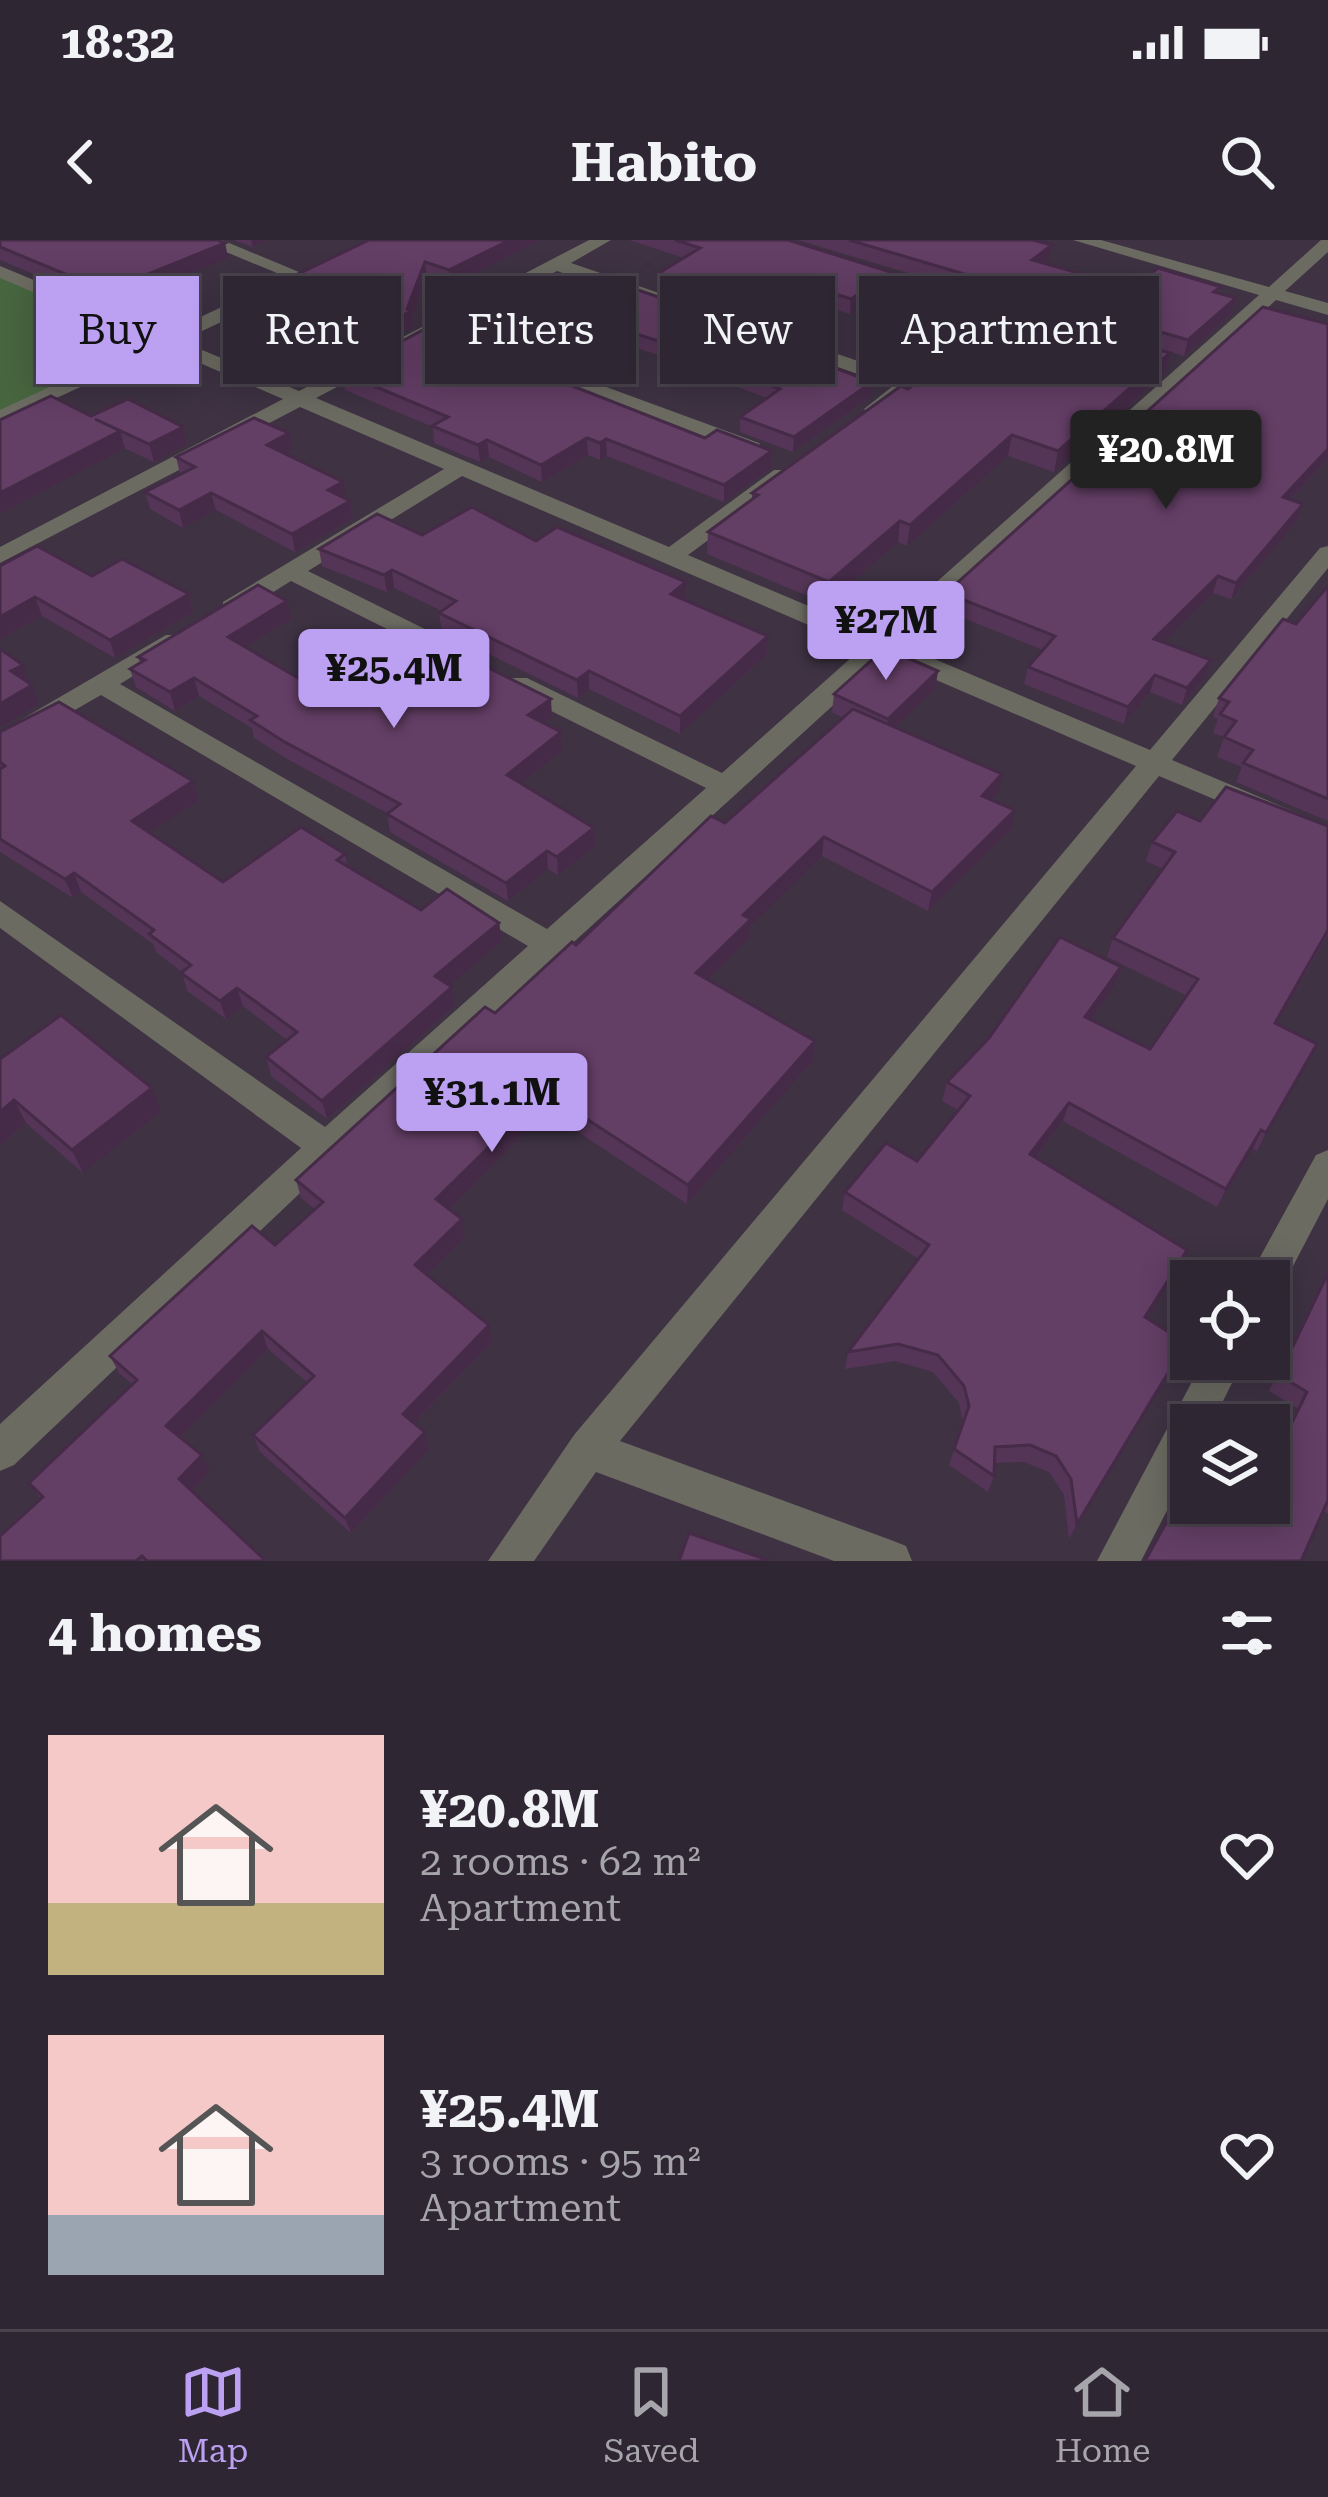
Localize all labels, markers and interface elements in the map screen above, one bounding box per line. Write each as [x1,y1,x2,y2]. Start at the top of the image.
text: 18:32 [60,16,175,69]
icon: back [48,129,114,195]
icon: search [1214,129,1280,195]
text: Habito [571,131,757,194]
chip: Buy [36,276,199,384]
chip: Rent [223,276,401,384]
chip: Filters [425,276,636,384]
chip: New [660,276,835,384]
chip: Apartment [859,276,1159,384]
pin: ¥20.8M [1068,410,1264,512]
text: ¥20.8M [1097,426,1235,472]
pin: ¥27M [815,581,957,683]
text: ¥27M [834,597,938,643]
pin: ¥25.4M [296,629,492,731]
text: ¥25.4M [325,645,463,691]
pin: ¥31.1M [394,1053,590,1155]
text: ¥31.1M [423,1069,561,1115]
map controls [1170,1260,1290,1524]
button: locate [1170,1260,1290,1380]
button: layers [1170,1404,1290,1524]
icon: filters [1214,1600,1280,1666]
text: 4 homes [48,1604,262,1663]
text: ¥20.8M [420,1780,600,1839]
icon: home [144,1783,288,1927]
icon: heart [1214,1822,1280,1888]
text: 2 rooms · 62 m² [420,1839,701,1885]
text: Apartment [420,1885,621,1931]
text: ¥25.4M [420,2080,600,2139]
icon: home [144,2083,288,2227]
icon: heart [1214,2122,1280,2188]
text: 3 rooms · 95 m² [420,2139,701,2185]
text: Apartment [420,2185,621,2231]
tab: Map [178,2359,248,2470]
tab: Saved [604,2359,699,2470]
tab: Home [1055,2359,1150,2470]

